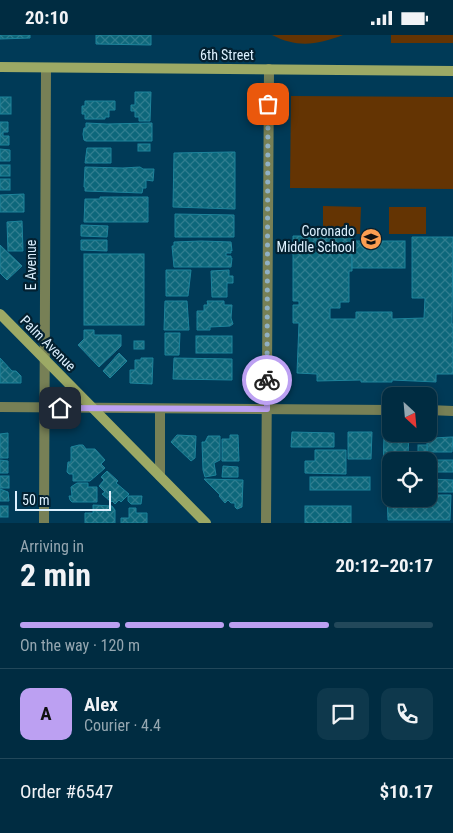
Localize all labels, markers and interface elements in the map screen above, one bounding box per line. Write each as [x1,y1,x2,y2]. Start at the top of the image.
text: 20:10 [25,6,69,29]
street label: 6th Street [200,47,254,63]
pin [247,83,289,125]
icon: bag [254,90,282,118]
place label: Coronado Middle School [277,223,355,255]
school or university icon: Coronado Middle School [359,227,383,251]
street label: E Avenue [23,239,39,290]
street label: Palm Avenue [17,312,79,374]
courier [242,355,292,405]
icon: bike [253,366,281,394]
pin [39,387,81,429]
north arrow [382,387,438,443]
map controls [382,387,437,507]
icon: home [46,394,74,422]
button: locate [382,452,437,507]
scale bar [15,488,111,511]
text: 50 m [22,492,50,508]
text: Arriving in [20,537,84,556]
text: 20:12–20:17 [335,554,433,577]
text: 2 min [20,556,91,594]
text: On the way · 120 m [20,636,140,655]
button: chat [317,688,369,740]
button: phone [381,688,433,740]
text: Alex [84,693,118,716]
text: A [40,702,52,725]
text: Courier · 4.4 [84,716,161,735]
text: Order #6547 [20,780,113,803]
text: $10.17 [379,780,433,803]

